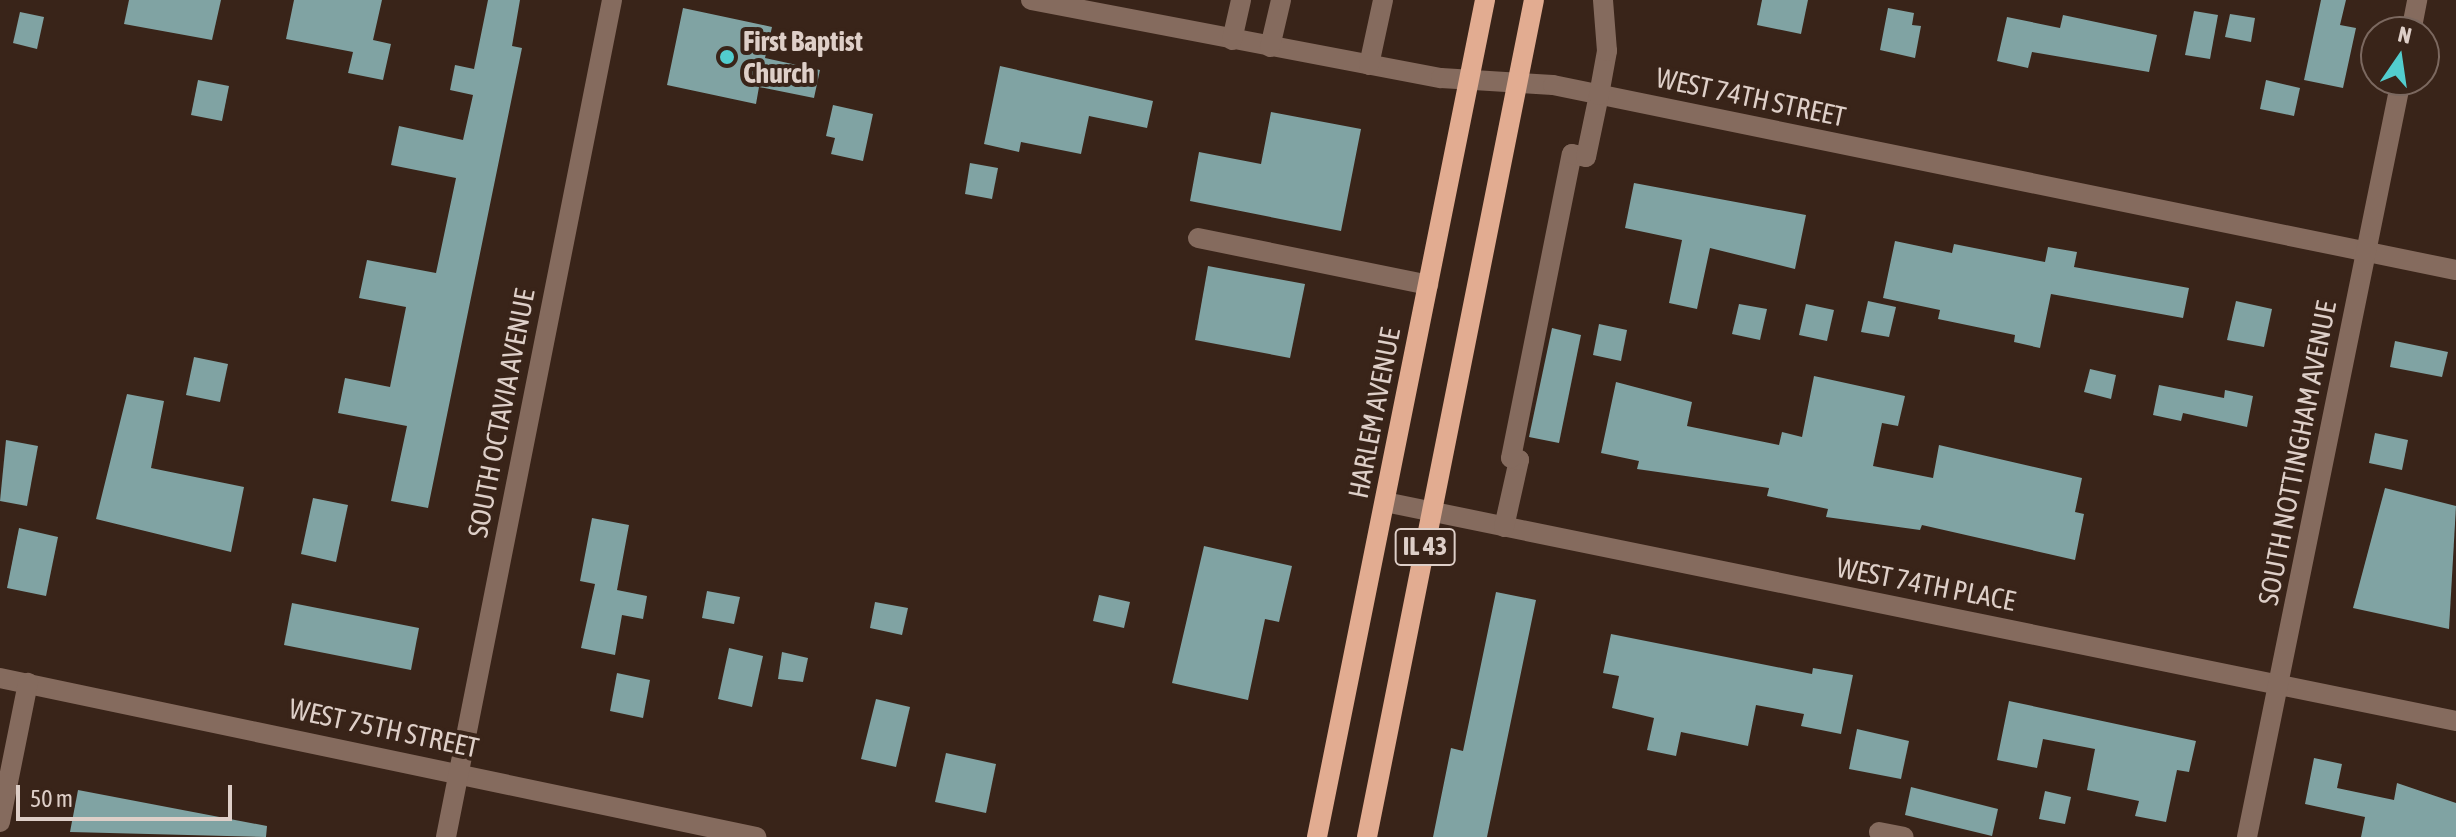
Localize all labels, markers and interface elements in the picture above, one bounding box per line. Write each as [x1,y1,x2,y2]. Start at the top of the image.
north arrow [2360,16,2440,96]
text: N [2396,20,2414,49]
place label: First Baptist Church [743,24,863,90]
marker: First Baptist Church [718,48,736,66]
street label: WEST 74TH STREET [1653,61,1849,133]
street label: SOUTH OCTAVIA AVENUE [460,286,542,540]
street label: SOUTH NOTTINGHAM AVENUE [2251,298,2343,608]
street label: HARLEM AVENUE [1341,325,1407,501]
road number: IL 43 [1393,525,1457,569]
street label: WEST 74TH PLACE [1834,550,2018,618]
street label: WEST 75TH STREET [286,692,482,764]
scale bar [20,769,236,819]
text: 50 m [30,785,73,812]

